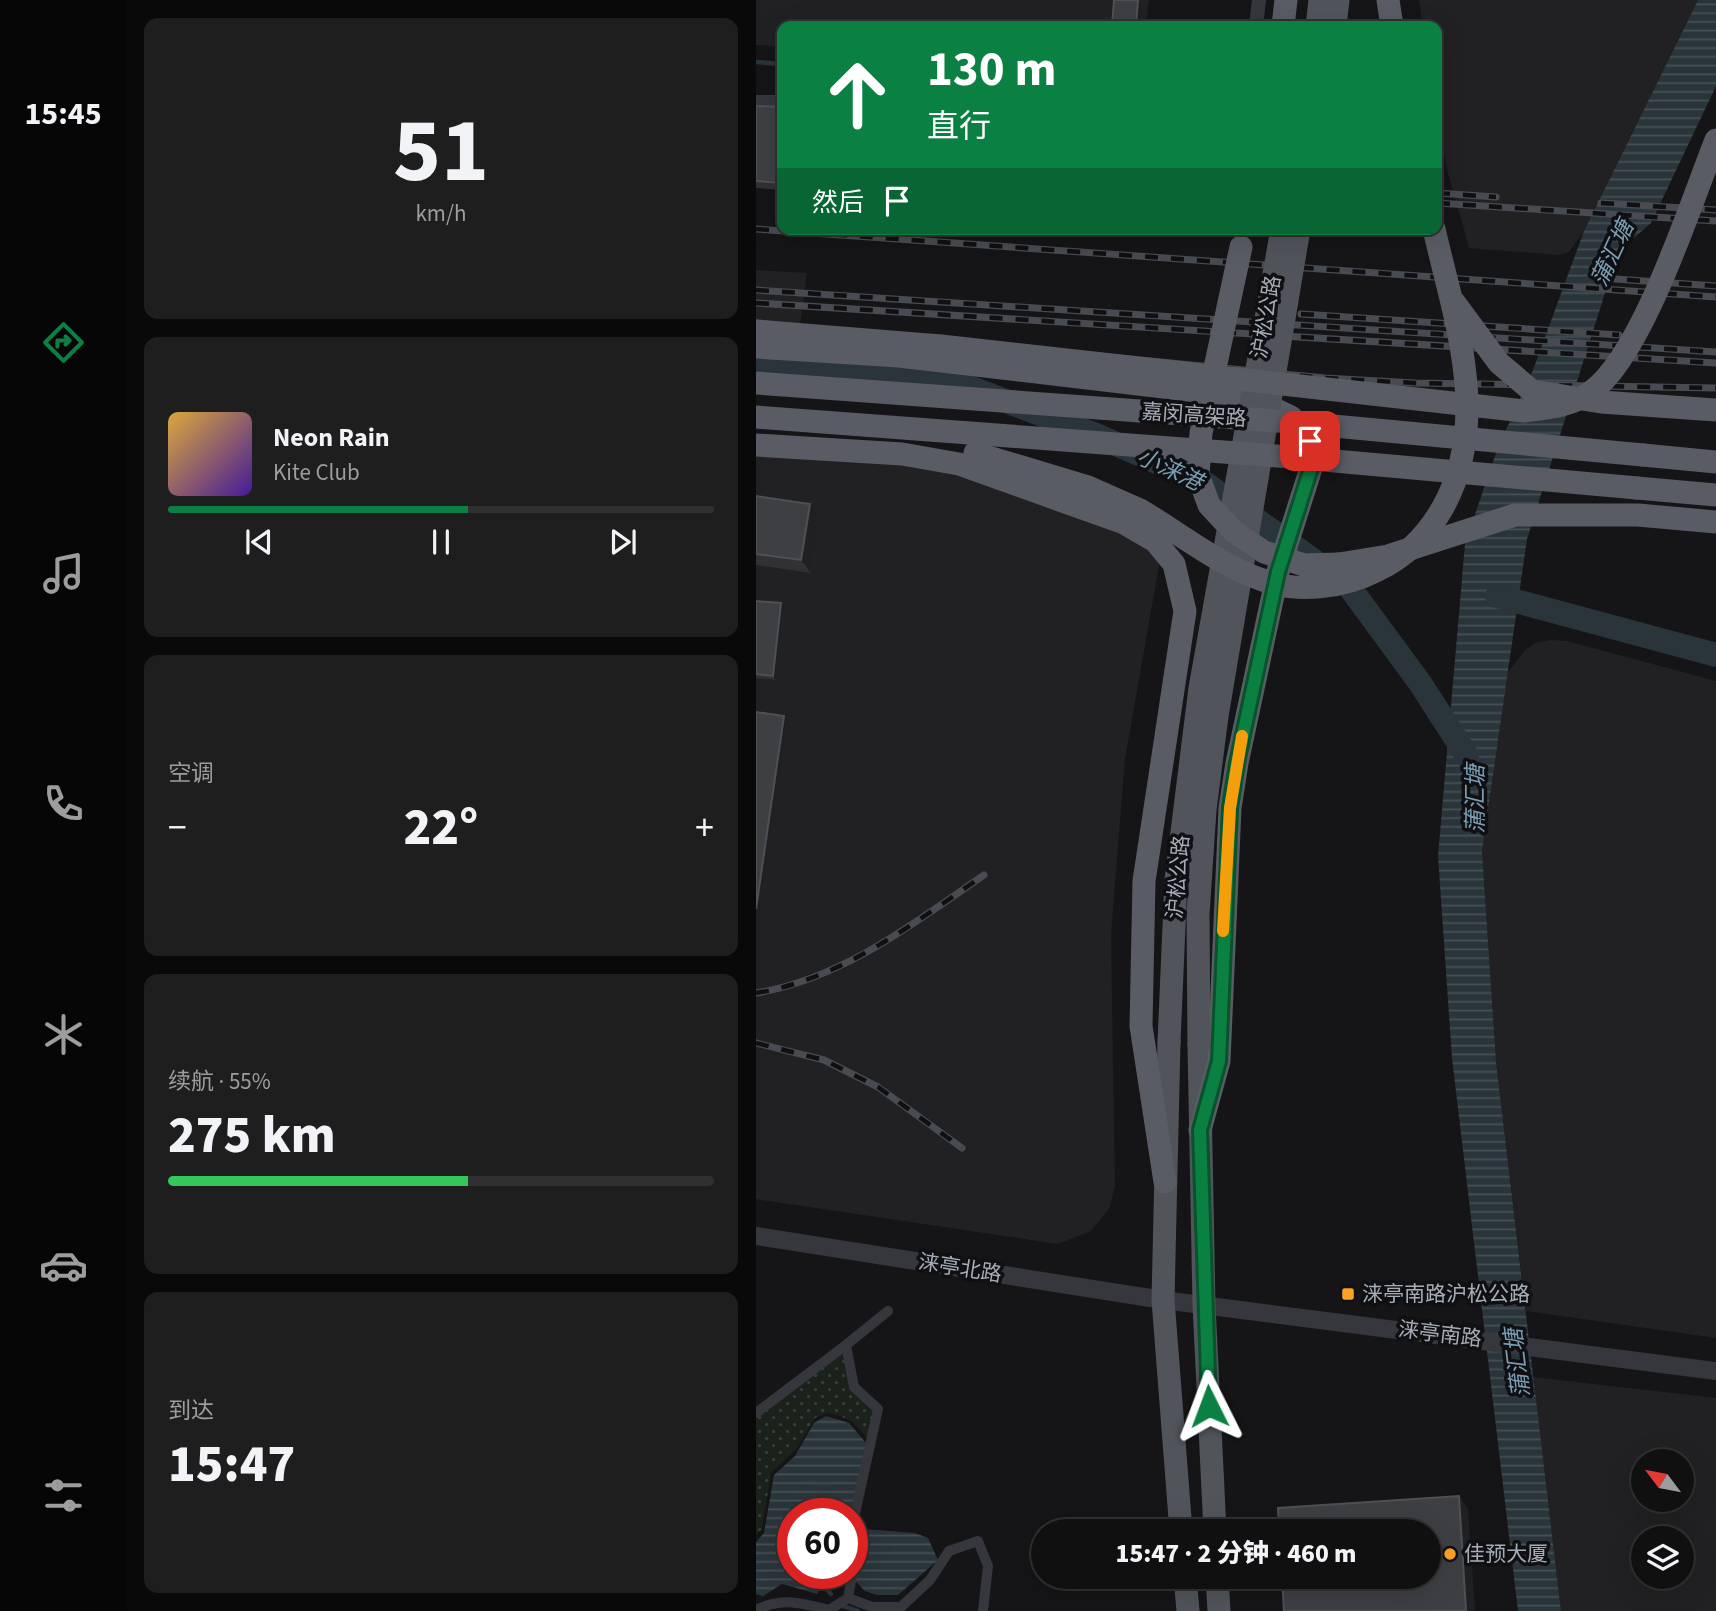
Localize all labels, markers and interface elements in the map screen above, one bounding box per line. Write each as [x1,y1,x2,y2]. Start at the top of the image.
text: 130 m [927,35,1056,105]
icon: ahead [812,49,903,140]
text: 51 [393,87,489,216]
text: 15:45 [24,91,102,137]
text: 直行 [927,104,991,150]
icon: arrive [878,182,916,220]
text: 然后 [812,184,864,221]
text: km/h [415,197,467,230]
water label: 蒲汇塘 [1583,211,1644,291]
street label: 沪松公路 [1244,273,1288,361]
icon: directions [39,318,88,367]
street label: 嘉闵高架路 [1141,396,1247,434]
pin [1280,411,1340,471]
text: Neon Rain [273,419,390,456]
icon: arrive [1291,422,1329,460]
water label: 小涞港 [1132,440,1211,500]
text: Kite Club [273,456,360,489]
icon: previous [240,523,278,561]
icon: pause [422,523,460,561]
icon: next [604,523,642,561]
icon: music [39,549,88,598]
text: 空调 [168,757,214,790]
water label: 蒲汇塘 [1459,761,1492,834]
icon: phone [39,779,88,828]
text: 22° [404,791,478,865]
text: − [168,801,187,855]
text: + [695,801,714,855]
street label: 沪松公路 [1159,834,1197,920]
icon: climate [39,1010,88,1059]
text: 续航 · 55% [168,1065,271,1098]
text: 275 km [168,1099,336,1173]
icon: car [39,1241,88,1290]
street label: 涞亭北路 [916,1247,1004,1289]
place label: 涞亭南路沪松公路 [1362,1279,1530,1309]
marker: 涞亭南路沪松公路 [1340,1286,1356,1302]
street label: 涞亭南路 [1396,1314,1484,1354]
water label: 蒲汇塘 [1496,1323,1538,1399]
position arrow [1172,1369,1246,1443]
text: 到达 [168,1394,214,1427]
text: 15:47 [168,1428,295,1502]
north arrow [1631,1449,1694,1512]
map controls [1631,1449,1694,1589]
icon: filters [39,1471,88,1520]
speed limit sign: 60 [777,1498,868,1589]
button: layers [1631,1526,1694,1589]
text: 15:47 · 2 分钟 · 460 m [1116,1535,1356,1572]
place label: 佳预大厦 [1464,1539,1548,1569]
marker: 佳预大厦 [1442,1546,1458,1562]

